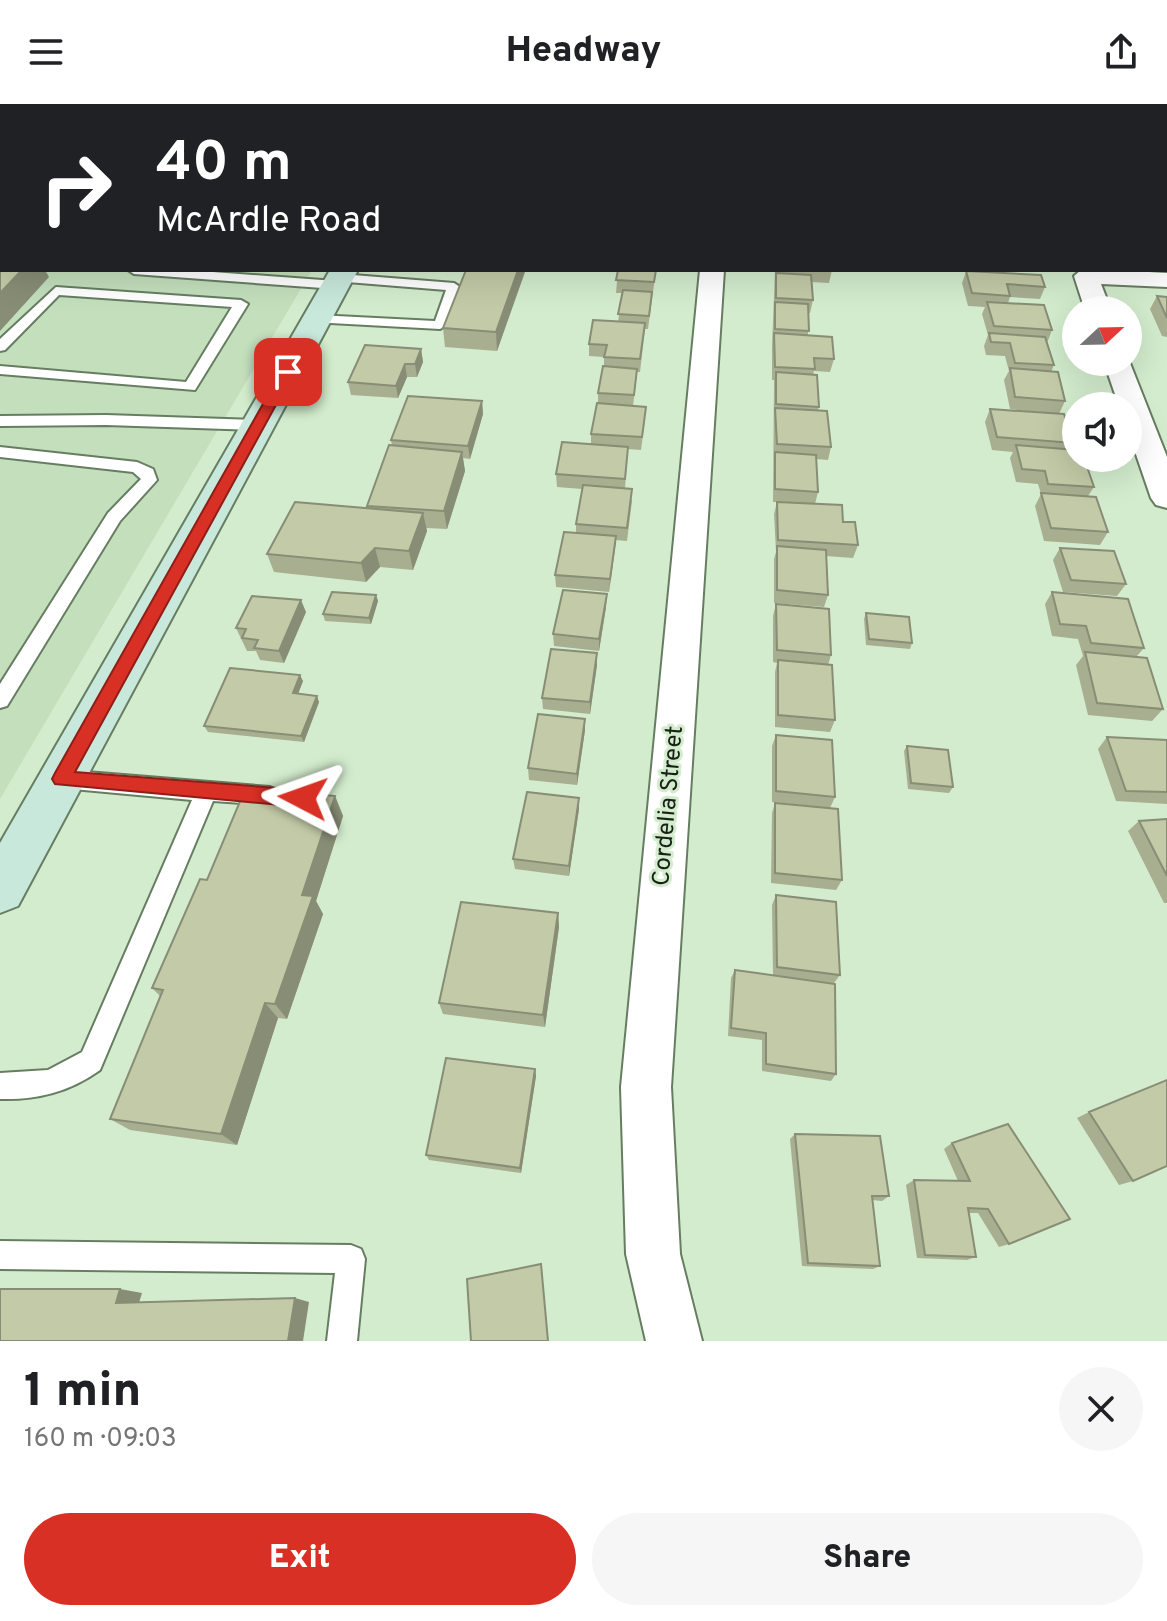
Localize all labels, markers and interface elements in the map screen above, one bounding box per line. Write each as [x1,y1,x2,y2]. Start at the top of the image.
text: Headway [506,29,661,75]
icon: menu [24,30,68,74]
icon: share [1099,30,1143,74]
text: 40 m [156,130,292,200]
icon: right [24,136,128,240]
text: McArdle Road [156,199,381,245]
north arrow [1062,296,1142,376]
map controls [1062,296,1142,472]
pin [254,338,322,406]
icon: arrive [266,350,310,394]
button: sound [1062,392,1142,472]
street label: Cordelia Street [647,725,691,887]
position arrow [261,756,345,840]
text: 1 min [24,1363,141,1423]
button: close [1059,1367,1143,1451]
text: 160 m · 09:03 [24,1423,177,1456]
button: Exit [24,1513,576,1605]
button: Share [592,1513,1143,1605]

